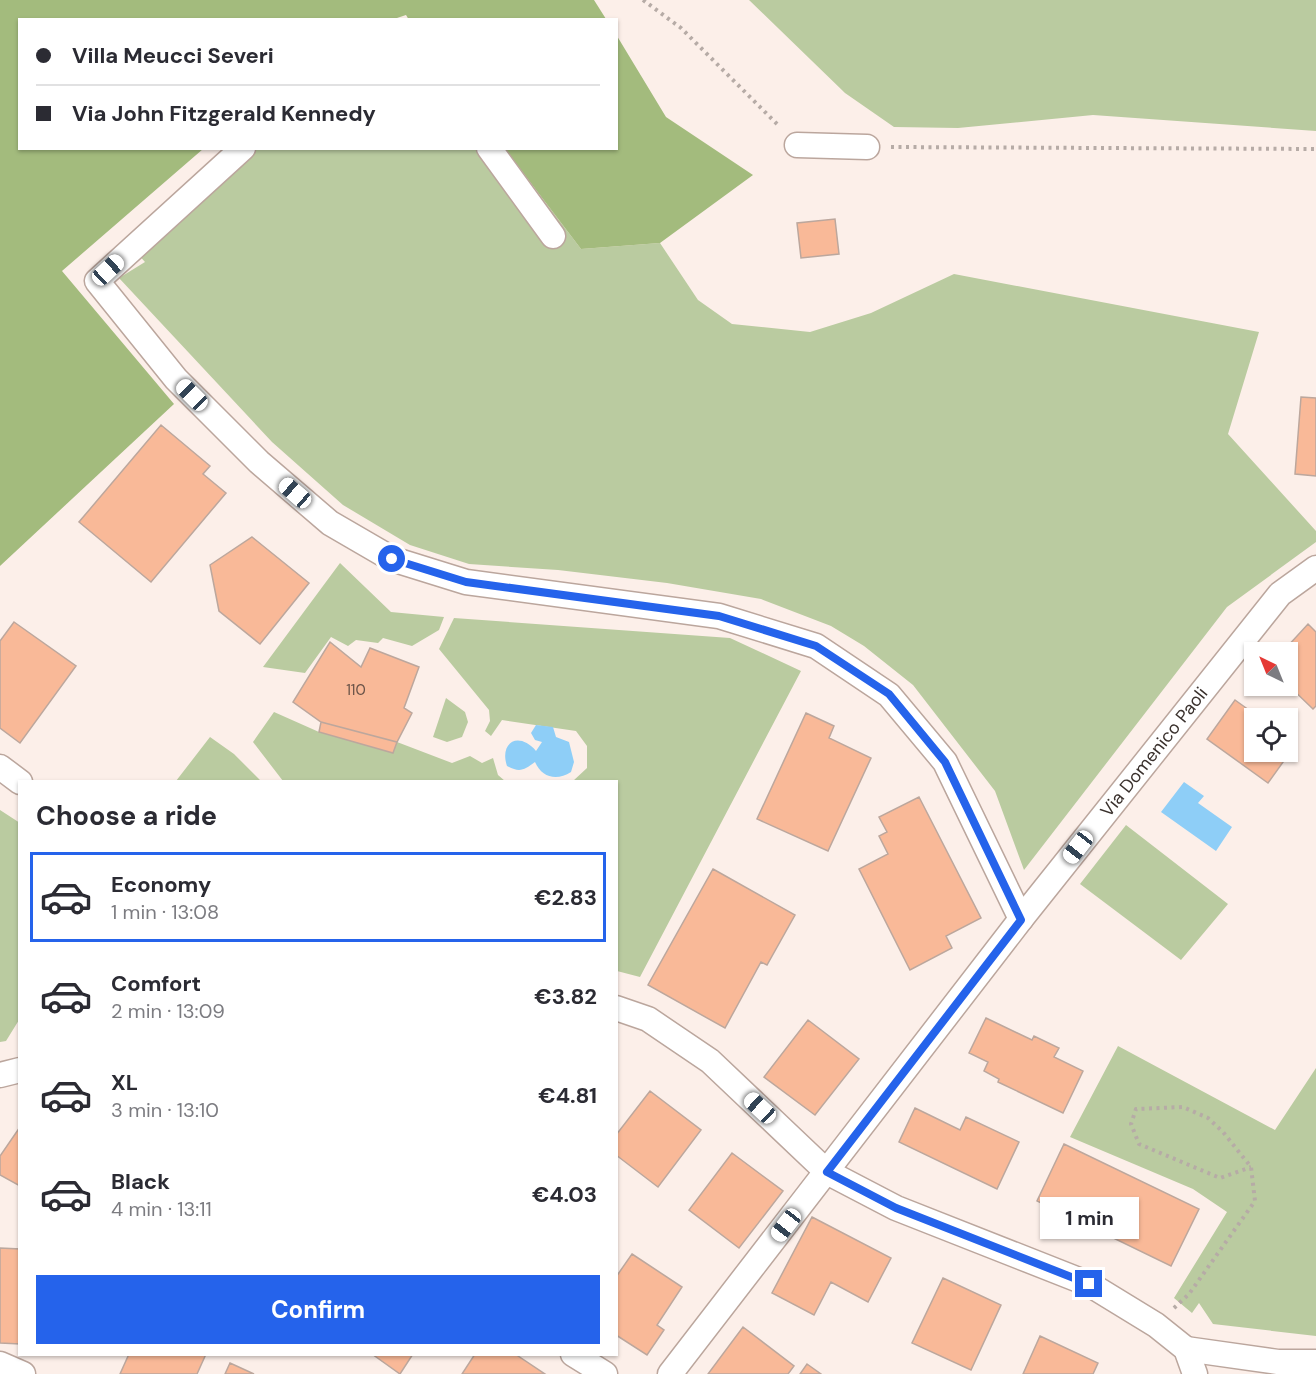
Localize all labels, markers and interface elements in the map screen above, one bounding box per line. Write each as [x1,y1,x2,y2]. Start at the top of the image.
text: Villa Meucci Severi [72,41,274,70]
text: Via John Fitzgerald Kennedy [72,99,376,128]
car [89,251,127,289]
car [173,376,211,414]
car [276,474,314,512]
route start [378,545,405,572]
north arrow [1244,642,1298,696]
map controls [1244,642,1298,762]
house number: 110 [346,680,366,700]
street label: Via Domenico Paoli [1095,682,1213,822]
button: locate [1244,708,1298,762]
text: Choose a ride [36,798,217,833]
car [1060,827,1096,867]
icon: car [39,870,93,924]
text: Economy [111,870,211,899]
text: €2.83 [534,883,597,912]
text: 1 min · 13:08 [111,899,219,925]
icon: car [39,969,93,1023]
text: Comfort [111,969,201,998]
text: €3.82 [534,982,597,1011]
text: 2 min · 13:09 [111,998,225,1024]
icon: car [39,1068,93,1122]
text: XL [111,1068,138,1097]
text: €4.81 [538,1081,597,1110]
car [741,1089,779,1127]
text: 3 min · 13:10 [111,1097,219,1123]
icon: car [39,1167,93,1221]
text: Black [111,1167,170,1196]
text: €4.03 [532,1180,597,1209]
text: 4 min · 13:11 [111,1196,212,1222]
callout: 1 min [1040,1197,1138,1239]
car [768,1205,804,1245]
text: 1 min [1065,1205,1114,1231]
route end [1075,1270,1102,1297]
button: Confirm [36,1275,600,1344]

